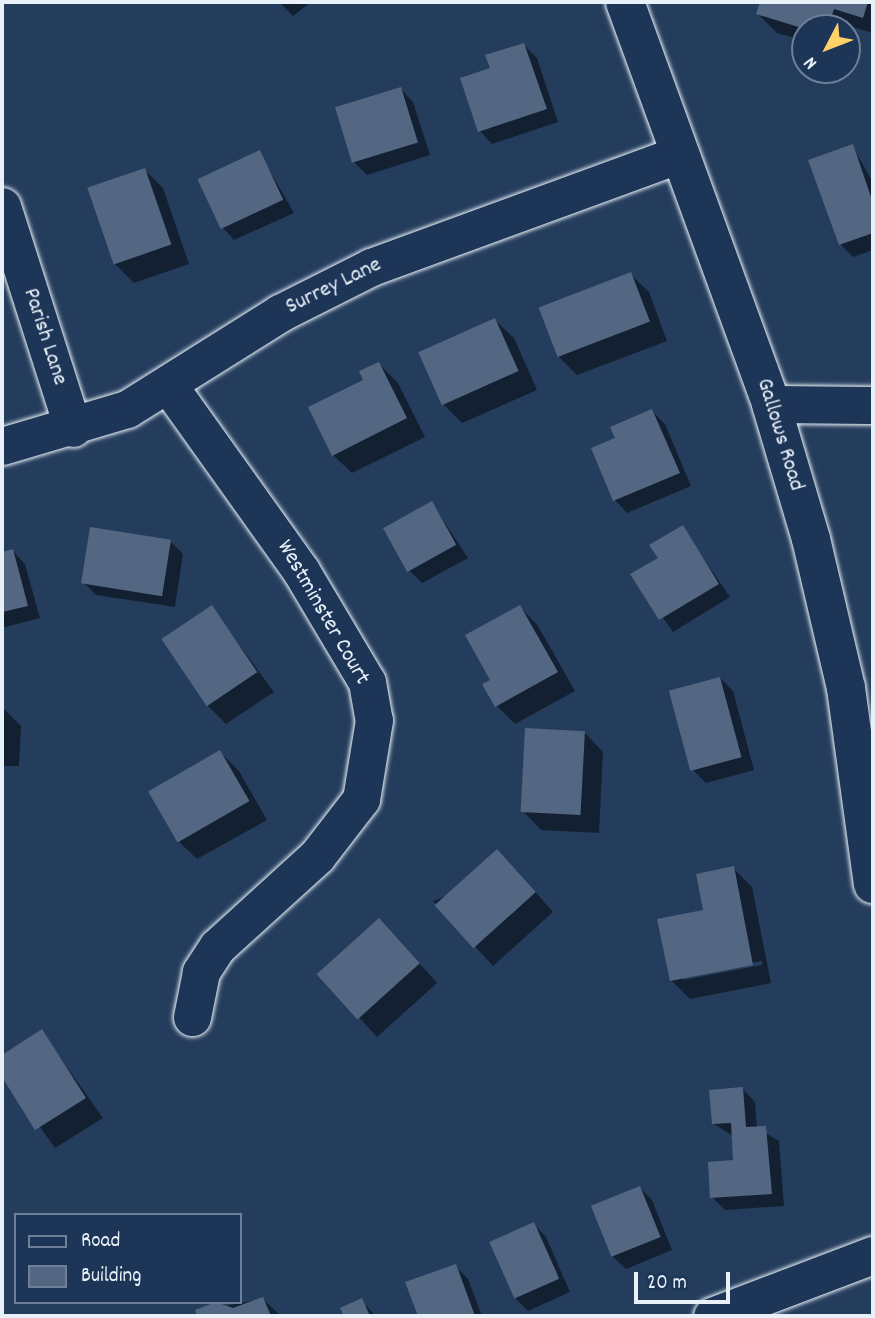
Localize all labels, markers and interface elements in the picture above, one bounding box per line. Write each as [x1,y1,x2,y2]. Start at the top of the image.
north arrow [791,14,861,84]
text: N [798,50,825,75]
street label: Surrey Lane [282,252,386,322]
street label: Parish Lane [15,285,73,389]
street label: Gallows Road [749,375,809,495]
street label: Westminster Court [269,536,375,690]
legend [14,1213,242,1304]
text: Road [81,1227,120,1257]
scale bar [637,1258,733,1302]
text: Building [81,1262,141,1292]
text: 20 m [647,1269,687,1299]

